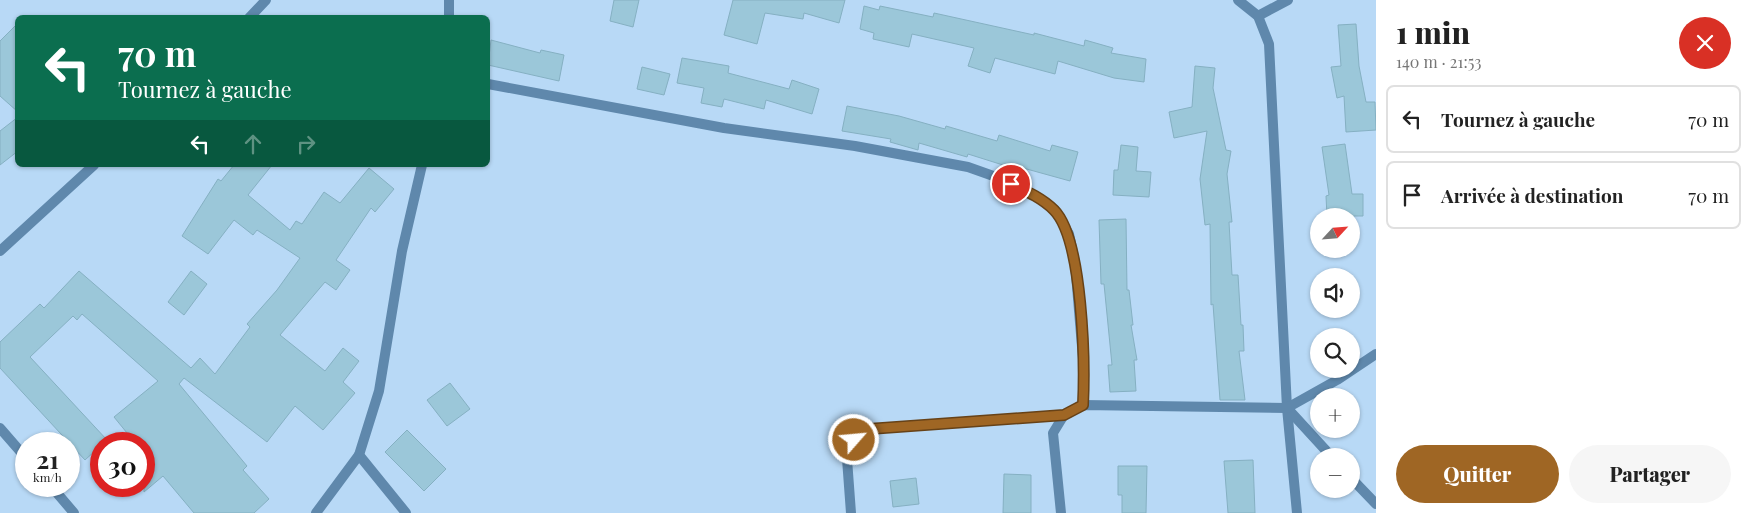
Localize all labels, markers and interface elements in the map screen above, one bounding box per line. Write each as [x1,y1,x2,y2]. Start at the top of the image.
text: 1 min [1396,12,1470,52]
button: close [1679,17,1731,69]
text: 70 m [118,29,196,76]
icon: left [35,35,100,100]
text: 140 m · 21:53 [1396,51,1482,72]
text: Tournez à gauche [118,74,292,104]
icon: left [1398,105,1426,133]
text: Tournez à gauche [1441,106,1595,132]
text: 70 m [1688,106,1729,132]
icon: left [186,130,214,158]
icon: ahead [239,130,267,158]
icon: right [292,130,320,158]
pin [990,163,1032,205]
icon: arrive [997,170,1025,198]
icon: arrive [1398,181,1426,209]
text: Arrivée à destination [1441,182,1623,208]
text: 70 m [1688,182,1729,208]
north arrow [1310,208,1360,258]
map controls [1310,208,1360,498]
button: sound [1310,268,1360,318]
button: search [1310,328,1360,378]
button: + [1310,388,1360,438]
position arrow [827,413,879,465]
speed limit sign: 30 [90,432,155,497]
text: 21 [36,442,59,475]
button: Quitter [1396,445,1559,503]
button: Partager [1569,445,1731,503]
button: − [1310,448,1360,498]
text: km/h [33,469,62,485]

